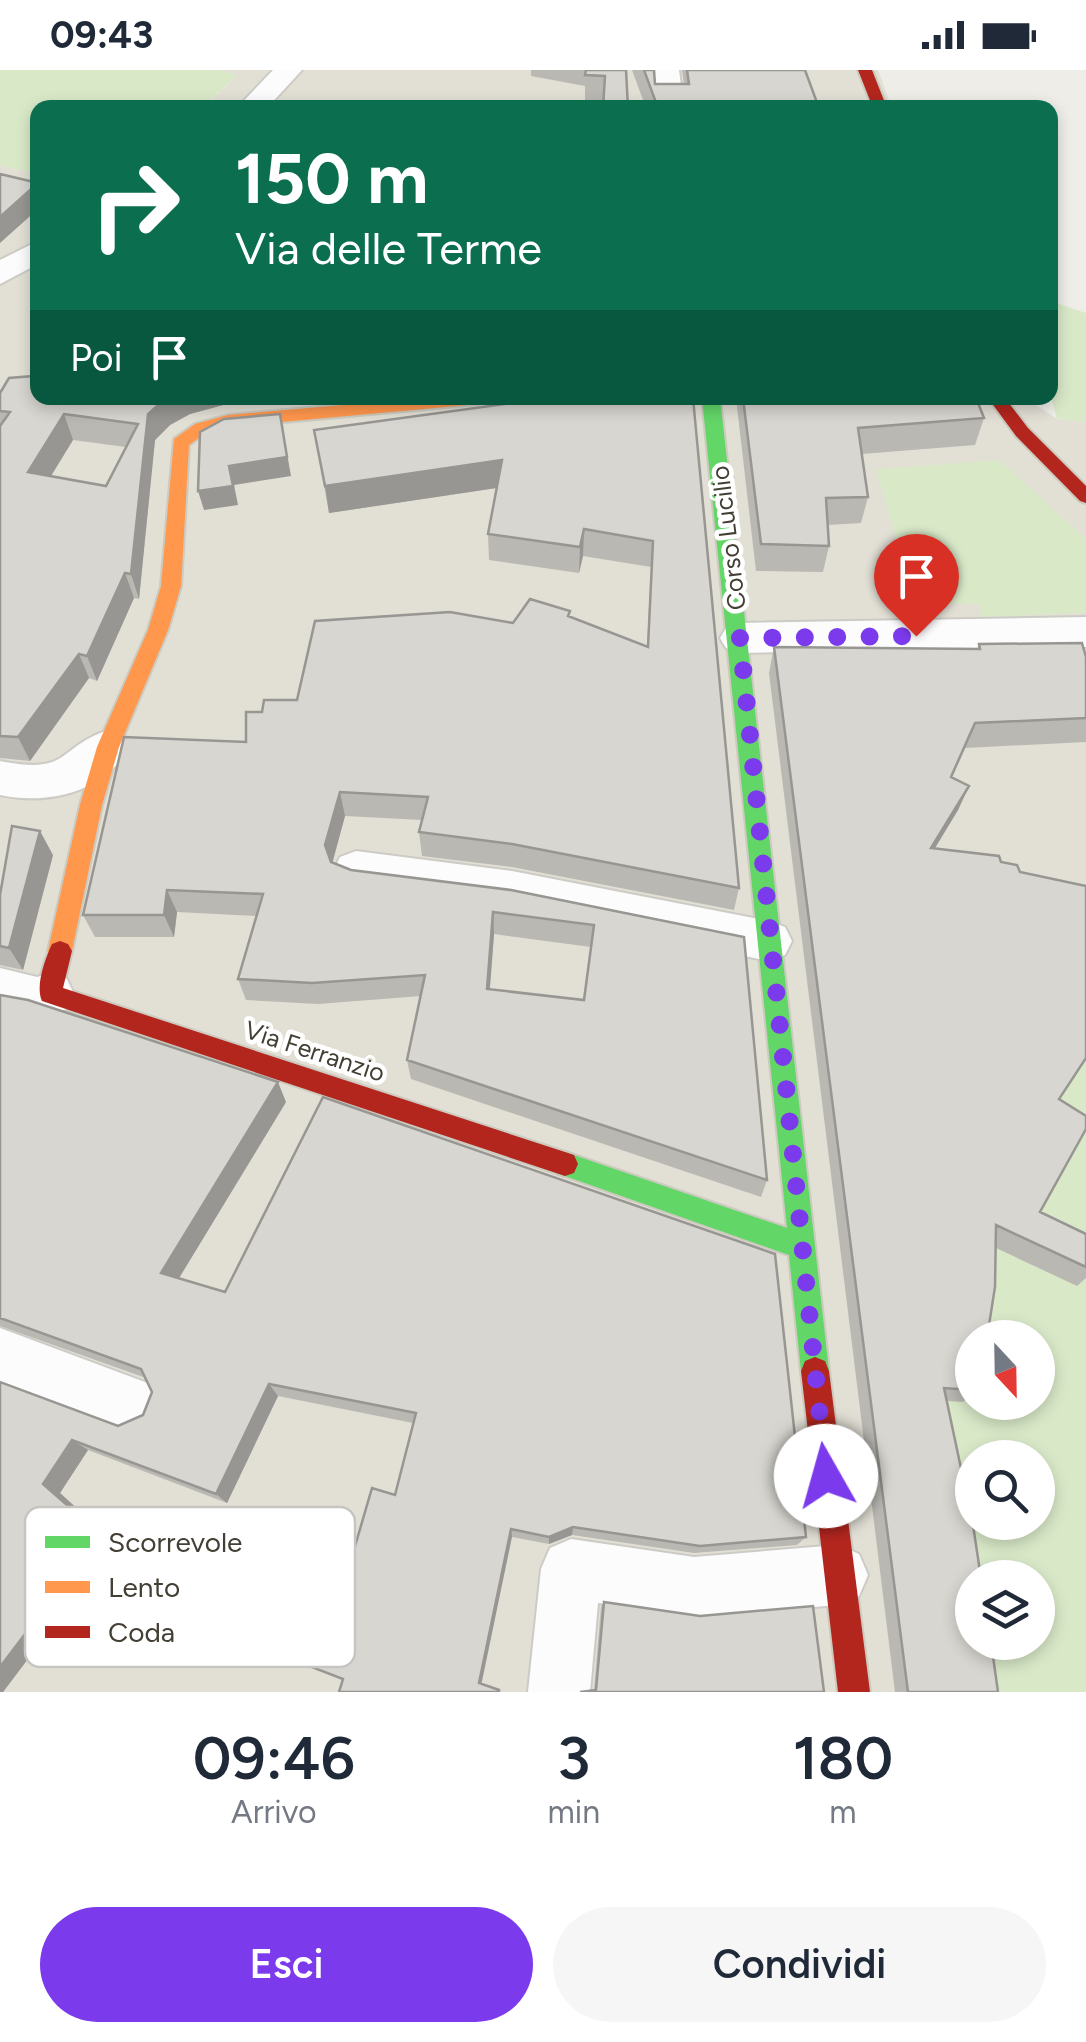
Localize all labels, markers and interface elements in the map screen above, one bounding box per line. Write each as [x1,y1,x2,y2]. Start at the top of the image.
text: 09:43 [50,12,153,58]
text: 150 m [235,136,428,221]
icon: right [70,140,200,270]
text: Via delle Terme [235,221,542,275]
icon: arrive [142,330,197,385]
text: Poi [70,335,122,381]
street label: Corso Lucilio [704,464,752,612]
pin [874,534,959,637]
icon: arrive [889,549,944,604]
street label: Via Ferranzio [241,1014,389,1088]
north arrow [955,1320,1055,1420]
map controls [955,1320,1055,1660]
position arrow [774,1424,878,1528]
button: search [955,1440,1055,1540]
legend [25,1507,355,1667]
text: Scorrevole [108,1525,242,1559]
button: layers [955,1560,1055,1660]
text: Lento [108,1570,180,1604]
text: Coda [108,1615,175,1649]
text: 09:46 [193,1722,355,1794]
text: 3 [557,1722,590,1794]
text: 180 [793,1722,893,1794]
text: Arrivo [231,1793,317,1831]
text: min [548,1793,600,1831]
text: m [829,1793,857,1831]
button: Esci [40,1907,533,2022]
button: Condividi [553,1907,1046,2022]

